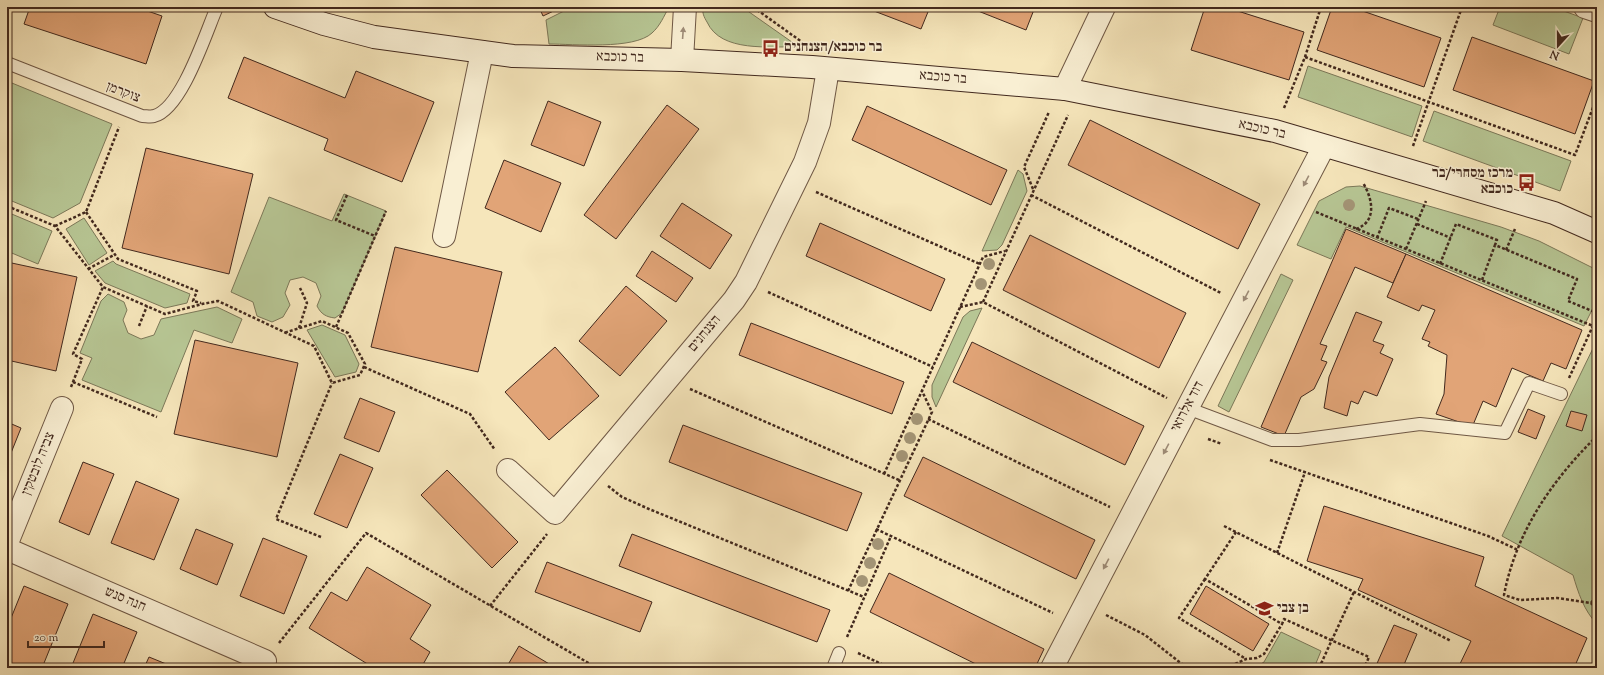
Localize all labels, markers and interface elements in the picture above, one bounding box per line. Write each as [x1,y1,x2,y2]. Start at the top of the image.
north arrow [1538,26,1578,66]
one-way arrow [680,27,687,39]
bus stop icon: בר כוכבא/הצנחנים [761,38,781,58]
place label: בר כוכבא/הצנחנים [784,38,883,58]
text: N [1548,45,1563,64]
street label: בר כוכבא [596,47,644,69]
street label: בר כוכבא [918,66,968,90]
street label: צוקרמן [103,77,143,109]
street label: בר כוכבא [1237,115,1288,145]
place label: מרכז מסחרי/בר כוכבא [1432,164,1513,200]
bus stop icon: מרכז מסחרי/בר כוכבא [1516,172,1536,192]
one-way arrow [1303,175,1309,187]
one-way arrow [1242,290,1249,302]
street label: הצנחנים [684,311,726,357]
street label: דוד אלרואי [1166,378,1210,436]
street label: צביה לובטקין [17,429,61,499]
one-way arrow [1163,443,1169,454]
one-way arrow [1102,558,1109,569]
street label: חנה סנש [101,582,149,618]
school or university icon: בן צבי [1254,599,1274,619]
place label: בן צבי [1277,599,1309,619]
scale bar [28,623,104,649]
text: 20 m [34,629,59,647]

